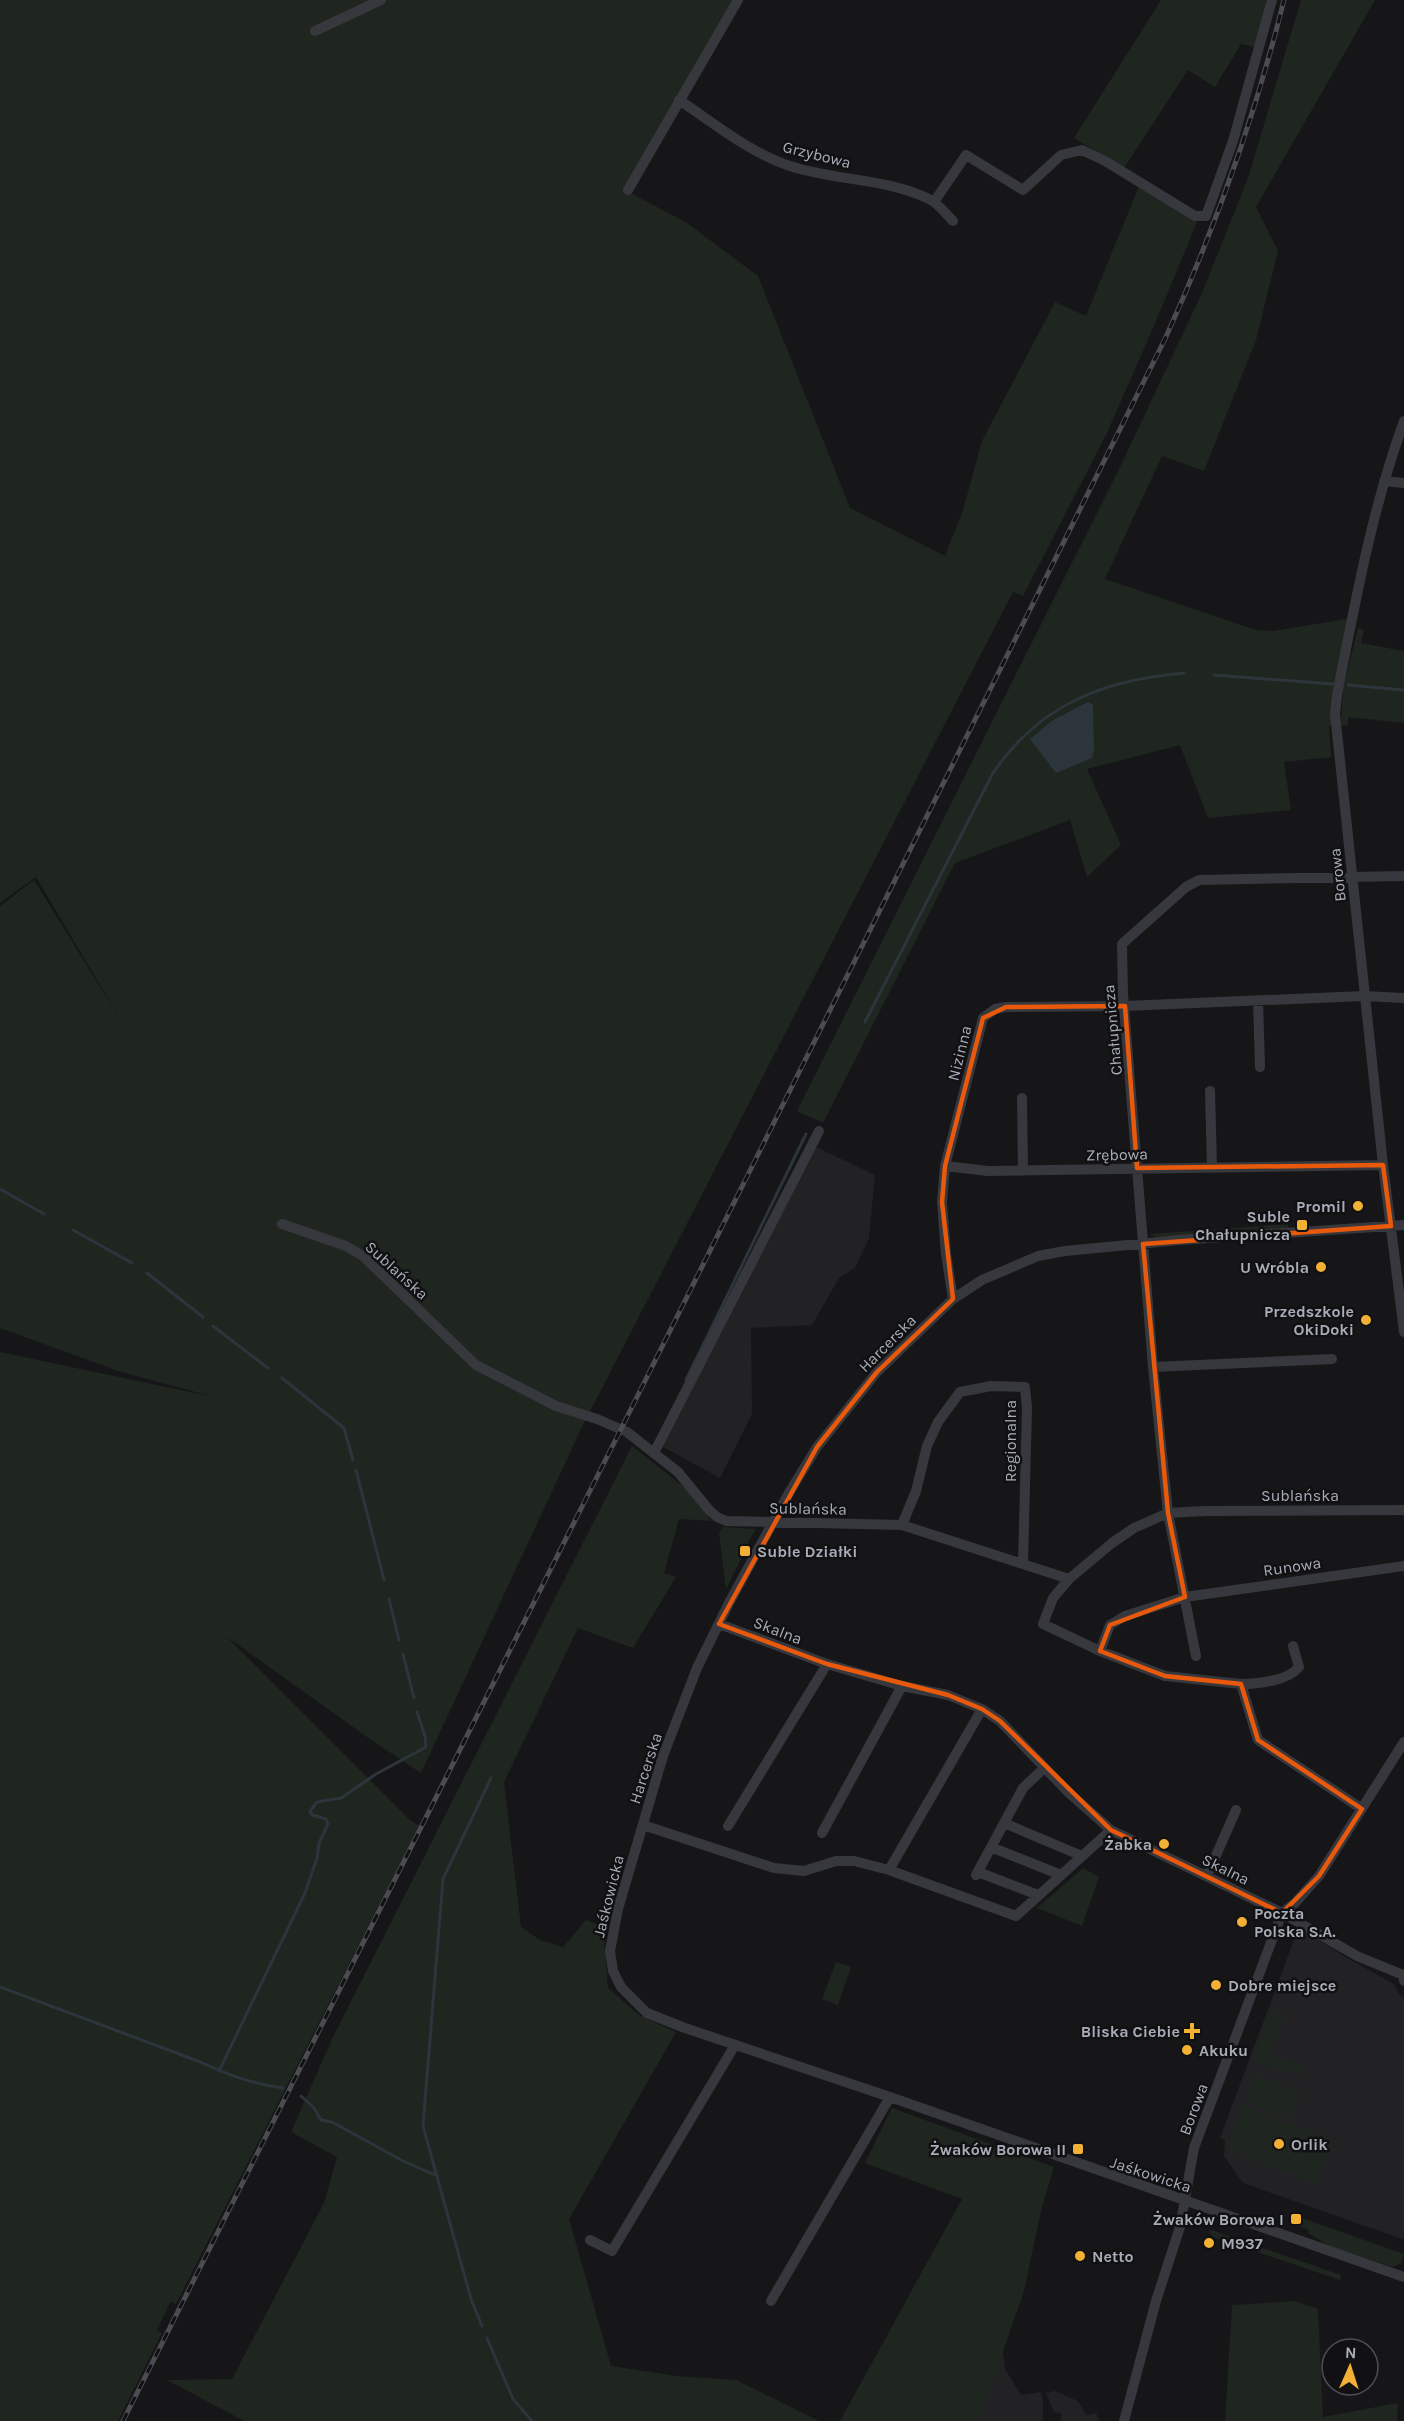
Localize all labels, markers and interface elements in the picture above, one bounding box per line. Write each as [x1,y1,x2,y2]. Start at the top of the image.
street label: Grzybowa [781,137,853,172]
street label: Borowa [1325,847,1350,903]
street label: Chałupnicza [1099,984,1126,1076]
street label: Nizinna [943,1024,976,1083]
street label: Zrębowa [1086,1144,1148,1165]
place label: Promil [1296,1197,1346,1216]
marker: Promil [1351,1199,1365,1213]
place label: Suble Chałupnicza [1195,1207,1290,1244]
marker: Suble Chałupnicza [1295,1218,1309,1232]
street label: Sublańska [361,1237,432,1304]
place label: U Wróbla [1240,1258,1309,1277]
marker: U Wróbla [1314,1260,1328,1274]
place label: Przedszkole OkiDoki [1264,1302,1354,1339]
street label: Harcerska [855,1311,920,1376]
marker: Przedszkole OkiDoki [1359,1313,1373,1327]
street label: Regionalna [1001,1400,1020,1482]
street label: Sublańska [1261,1486,1339,1505]
street label: Sublańska [769,1498,847,1519]
place label: Suble Działki [757,1542,858,1561]
marker: Suble Działki [738,1544,752,1558]
street label: Runowa [1262,1553,1322,1580]
street label: Skalna [751,1613,805,1648]
street label: Harcerska [625,1730,666,1806]
place label: Żabka [1104,1835,1152,1854]
marker: Żabka [1157,1837,1171,1851]
street label: Skalna [1199,1850,1253,1889]
street label: Jaśkowicka [589,1853,628,1939]
place label: Poczta Polska S.A. [1254,1904,1336,1941]
marker: Poczta Polska S.A. [1235,1915,1249,1929]
place label: Dobre miejsce [1228,1976,1336,1995]
marker: Dobre miejsce [1209,1978,1223,1992]
place label: Bliska Ciebie [1081,2022,1180,2041]
marker: Bliska Ciebie [1185,2024,1199,2038]
place label: Akuku [1199,2041,1248,2060]
marker: Akuku [1180,2043,1194,2057]
street label: Borowa [1175,2081,1212,2138]
place label: Orlik [1291,2135,1328,2154]
marker: Orlik [1272,2137,1286,2151]
place label: Żwaków Borowa II [930,2140,1066,2159]
marker: Żwaków Borowa II [1071,2142,1085,2156]
street label: Jaśkowicka [1108,2152,1194,2196]
place label: Żwaków Borowa I [1153,2210,1284,2229]
marker: Żwaków Borowa I [1289,2212,1303,2226]
place label: M937 [1221,2234,1263,2253]
marker: M937 [1202,2236,1216,2250]
place label: Netto [1092,2247,1134,2266]
marker: Netto [1073,2249,1087,2263]
north arrow [1320,2337,1380,2397]
text: N [1345,2343,1357,2362]

